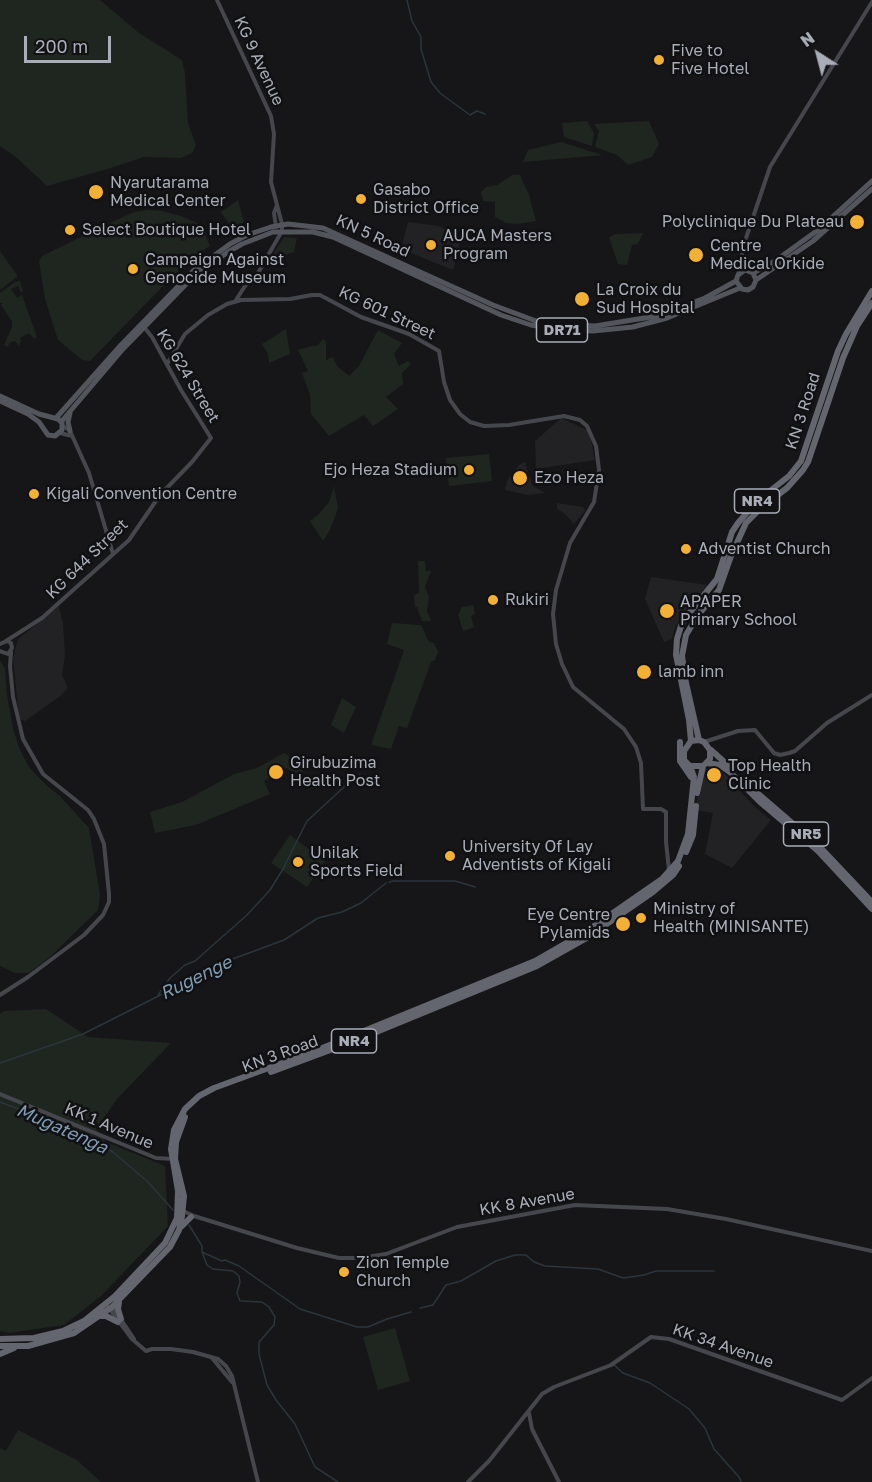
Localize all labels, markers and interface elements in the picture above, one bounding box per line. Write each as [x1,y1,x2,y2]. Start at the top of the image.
street label: KG 9 Avenue [230,13,288,109]
scale bar [27,24,114,62]
north arrow [788,24,848,84]
text: N [797,28,818,51]
text: 200 m [35,35,88,57]
place label: Five to Five Hotel [671,41,749,79]
marker: Five to Five Hotel [652,53,666,67]
place label: Nyarutarama Medical Center [110,173,226,211]
place label: Gasabo District Office [373,180,479,218]
marker: Nyarutarama Medical Center [87,183,105,201]
marker: Gasabo District Office [354,192,368,206]
street label: KN 5 Road [333,210,413,262]
place label: Polyclinique Du Plateau [662,212,844,232]
marker: Polyclinique Du Plateau [848,213,866,231]
place label: Select Boutique Hotel [82,220,251,240]
marker: Select Boutique Hotel [63,223,77,237]
place label: AUCA Masters Program [443,226,552,264]
place label: Centre Medical Orkide [710,236,825,274]
marker: AUCA Masters Program [424,238,438,252]
marker: Centre Medical Orkide [687,246,705,264]
place label: Campaign Against Genocide Museum [145,250,286,288]
marker: Campaign Against Genocide Museum [126,262,140,276]
place label: La Croix du Sud Hospital [596,280,695,318]
street label: KG 601 Street [335,282,439,344]
marker: La Croix du Sud Hospital [573,290,591,308]
road number: DR71 [536,318,588,342]
street label: KG 624 Street [152,326,224,426]
street label: KN 3 Road [782,370,824,452]
place label: Ejo Heza Stadium [323,460,457,480]
marker: Ejo Heza Stadium [462,463,476,477]
place label: Ezo Heza [534,468,604,488]
marker: Ezo Heza [511,469,529,487]
place label: Kigali Convention Centre [46,484,237,504]
marker: Kigali Convention Centre [27,487,41,501]
road number: NR4 [734,489,780,513]
street label: KG 644 Street [42,515,132,603]
place label: Adventist Church [698,539,831,559]
marker: Adventist Church [679,542,693,556]
place label: Rukiri [505,590,549,610]
place label: APAPER Primary School [680,592,797,630]
marker: Rukiri [486,593,500,607]
marker: APAPER Primary School [658,602,676,620]
place label: lamb inn [658,662,724,682]
marker: lamb inn [635,663,653,681]
place label: Girubuzima Health Post [290,753,380,791]
place label: Top Health Clinic [728,756,811,794]
marker: Girubuzima Health Post [267,763,285,781]
marker: Top Health Clinic [705,766,723,784]
road number: NR5 [784,822,828,846]
place label: University Of Lay Adventists of Kigali [462,837,611,875]
place label: Unilak Sports Field [310,843,403,881]
marker: University Of Lay Adventists of Kigali [443,849,457,863]
marker: Unilak Sports Field [291,855,305,869]
place label: Ministry of Health (MINISANTE) [653,899,809,937]
place label: Eye Centre Pylamids [527,905,610,943]
marker: Ministry of Health (MINISANTE) [634,911,648,925]
marker: Eye Centre Pylamids [614,915,632,933]
water label: Rugenge [157,951,235,1005]
road number: NR4 [332,1029,376,1053]
street label: KN 3 Road [239,1031,321,1077]
water label: Mugatenga [13,1099,111,1159]
street label: KK 1 Avenue [62,1099,156,1153]
street label: KK 8 Avenue [478,1184,576,1220]
place label: Zion Temple Church [356,1253,449,1291]
marker: Zion Temple Church [337,1265,351,1279]
street label: KK 34 Avenue [670,1320,776,1372]

